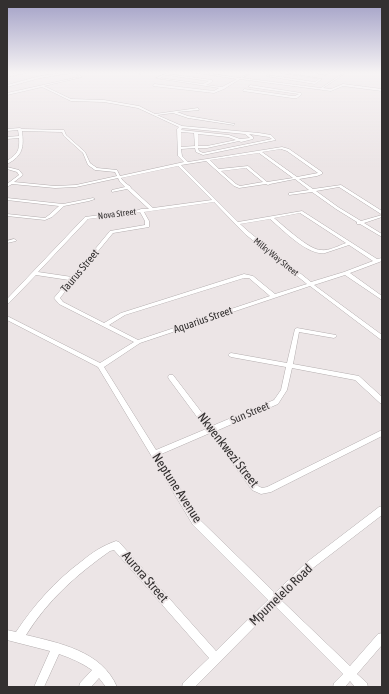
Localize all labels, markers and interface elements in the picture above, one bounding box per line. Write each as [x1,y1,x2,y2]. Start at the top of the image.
street label: Nova Street [97,206,137,222]
street label: Milky Way Street [251,236,301,278]
street label: Taurus Street [58,247,102,295]
street label: Aquarius Street [172,304,234,336]
street label: Sun Street [229,399,271,427]
street label: Nkwenkwezi Street [194,410,262,490]
street label: Neptune Avenue [149,450,205,526]
street label: Aurora Street [119,548,171,606]
street label: Mpumelelo Road [246,561,316,629]

